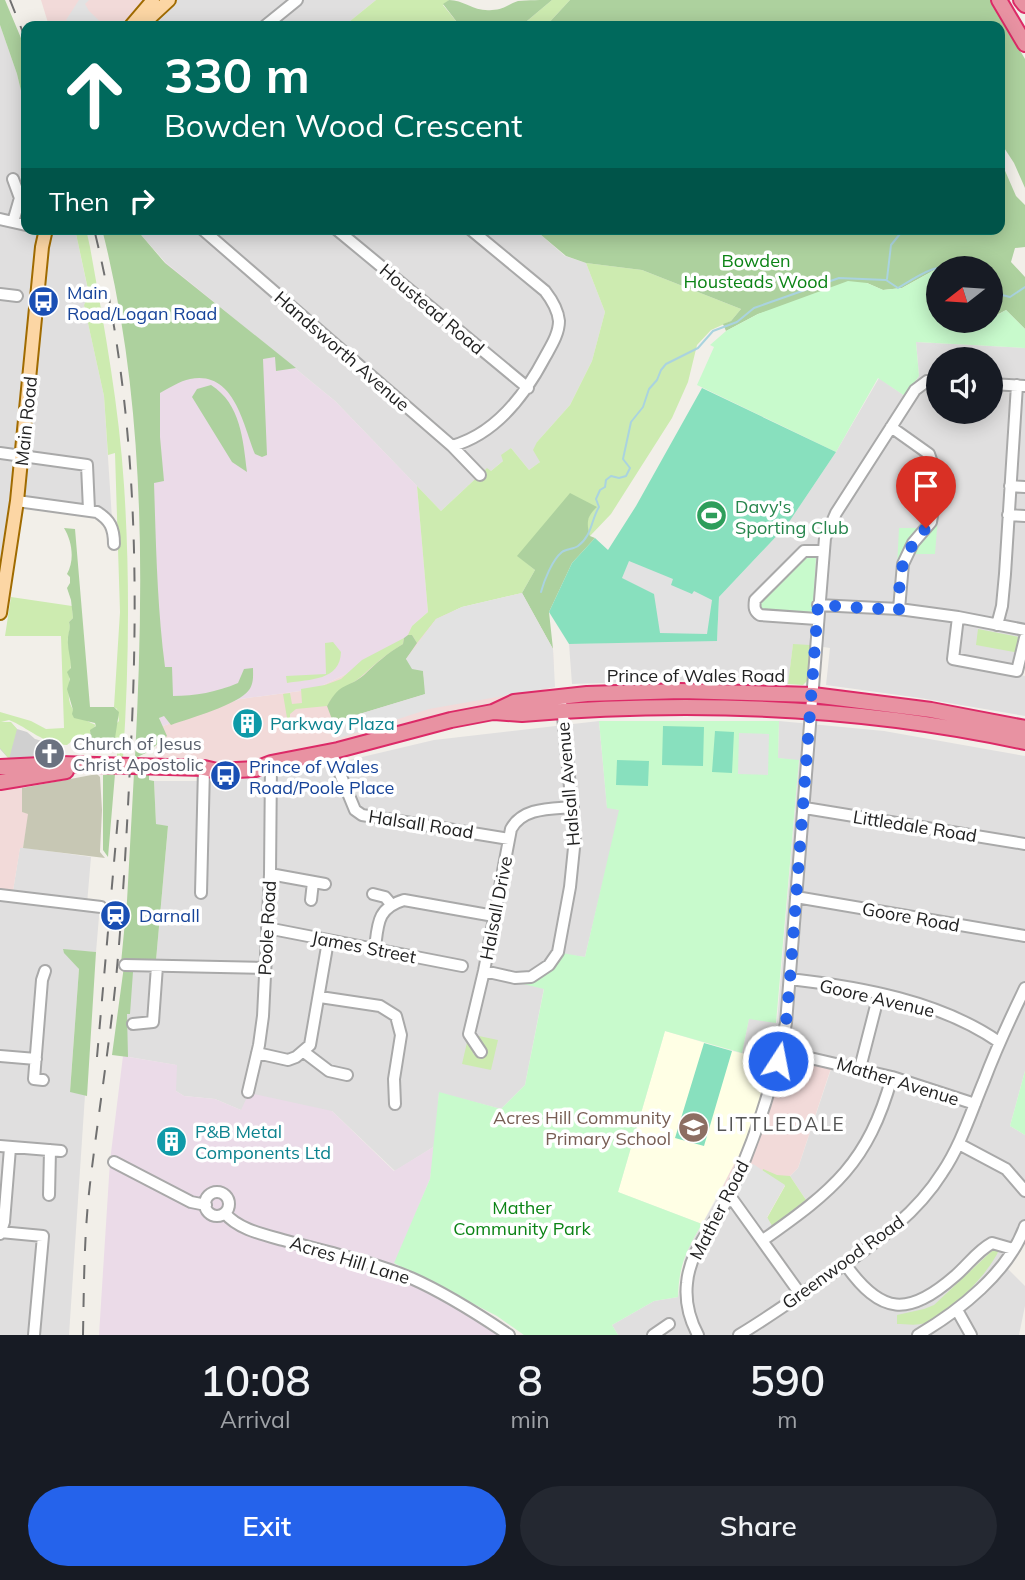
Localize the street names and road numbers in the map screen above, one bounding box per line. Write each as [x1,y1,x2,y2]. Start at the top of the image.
street label: Houstead Road [375,258,489,360]
street label: Handsworth Avenue [270,286,414,416]
street label: Main Road [10,375,42,467]
street label: Prince of Wales Road [607,664,785,687]
street label: Halsall Avenue [551,721,585,847]
street label: Halsall Road [367,804,475,844]
street label: Littledale Road [851,805,979,847]
street label: Halsall Drive [475,854,517,962]
street label: Poole Road [253,880,281,976]
street label: Goore Road [860,897,962,937]
street label: James Street [310,926,418,968]
street label: Goore Avenue [817,974,937,1022]
street label: Mather Avenue [834,1051,962,1111]
street label: Mather Road [684,1157,754,1263]
street label: Greenwood Road [777,1210,909,1314]
street label: Acres Hill Lane [287,1231,413,1289]

